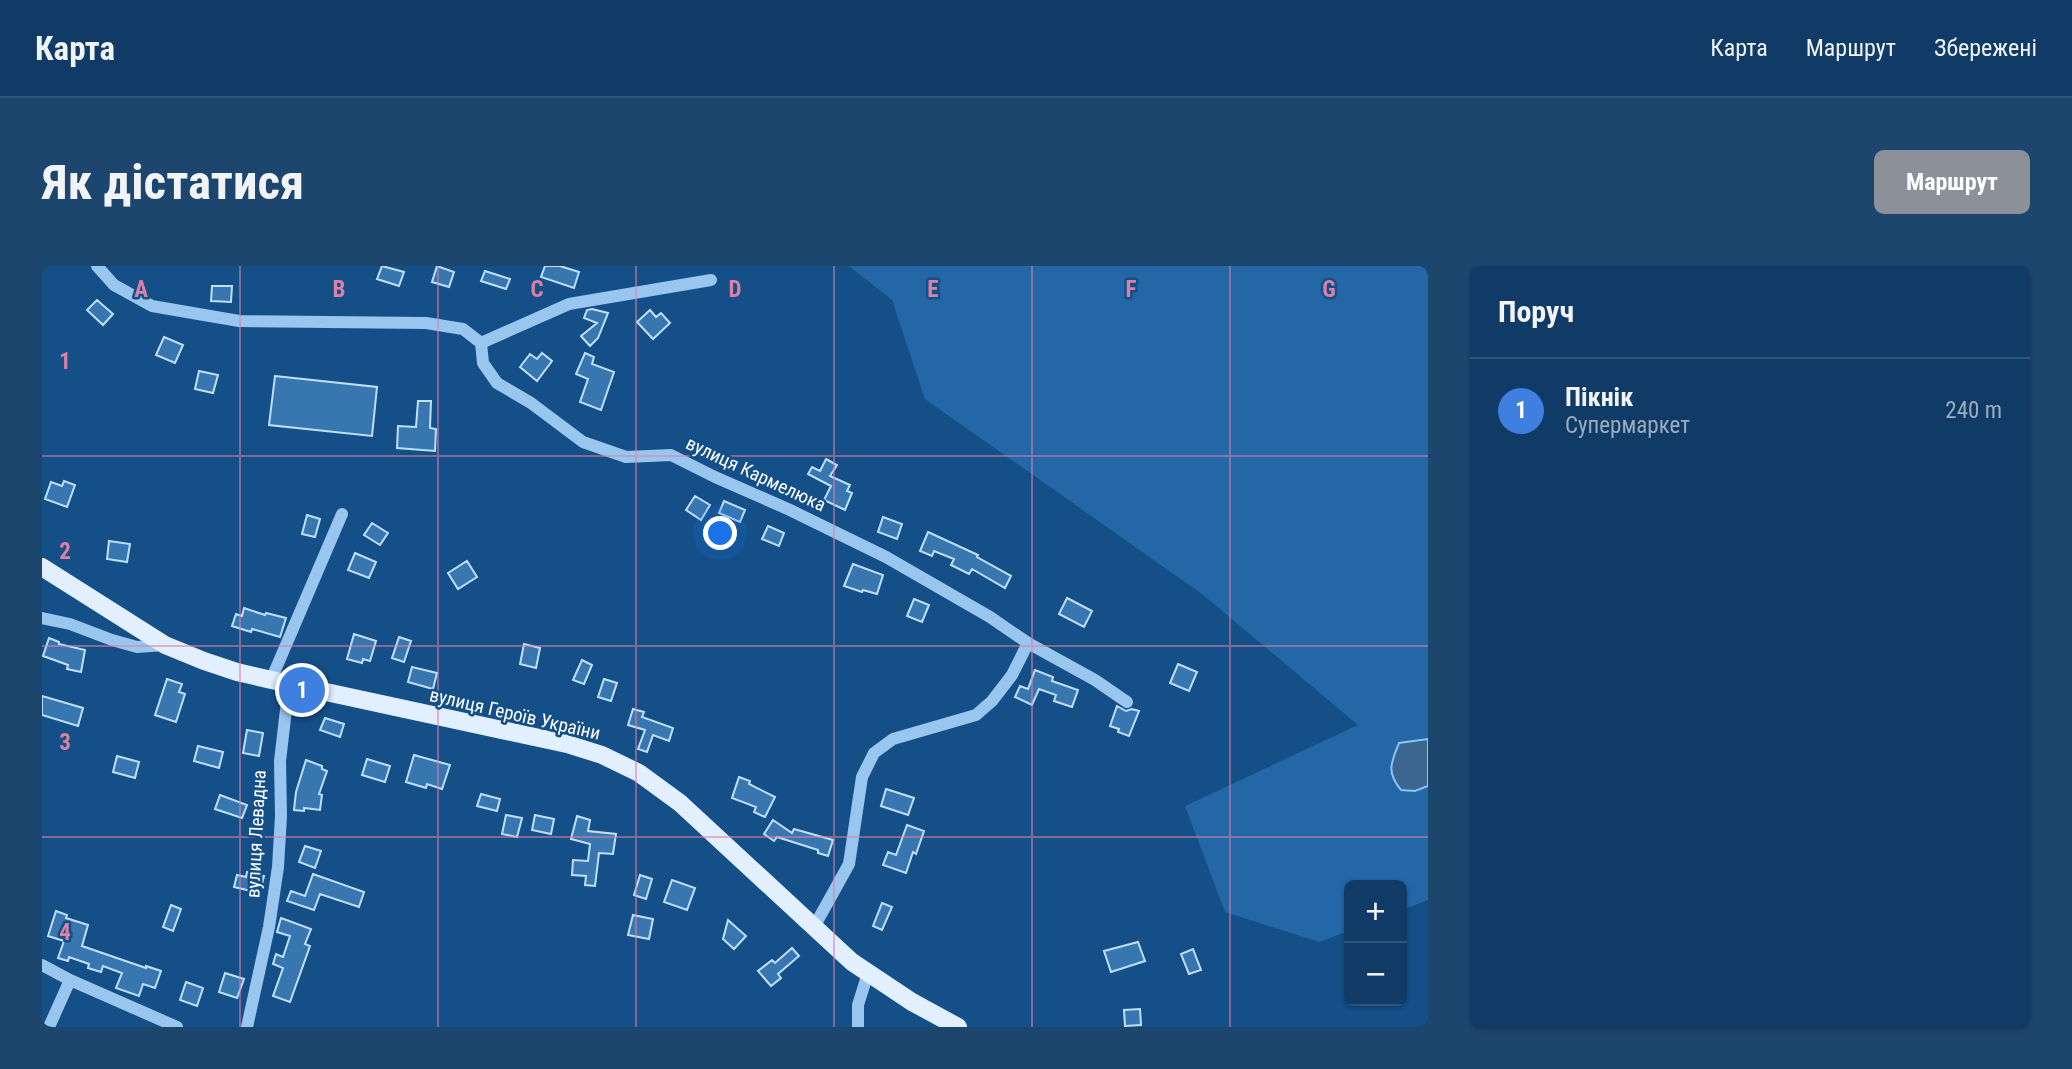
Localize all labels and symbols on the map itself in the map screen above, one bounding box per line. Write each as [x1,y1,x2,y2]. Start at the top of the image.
text: A [134,276,148,303]
text: B [333,276,345,303]
text: C [530,276,544,303]
text: D [729,276,742,303]
text: E [927,276,939,303]
text: F [1126,276,1137,303]
text: G [1322,276,1336,303]
text: 1 [59,348,71,375]
street label: вулиця Кармелюка [682,432,830,516]
your location [703,516,737,550]
text: 2 [59,538,71,565]
pin: 1 [279,664,325,716]
street label: вулиця Героїв України [427,683,603,745]
text: 3 [59,729,71,756]
street label: вулиця Левадна [241,769,271,899]
text: 4 [59,919,71,946]

